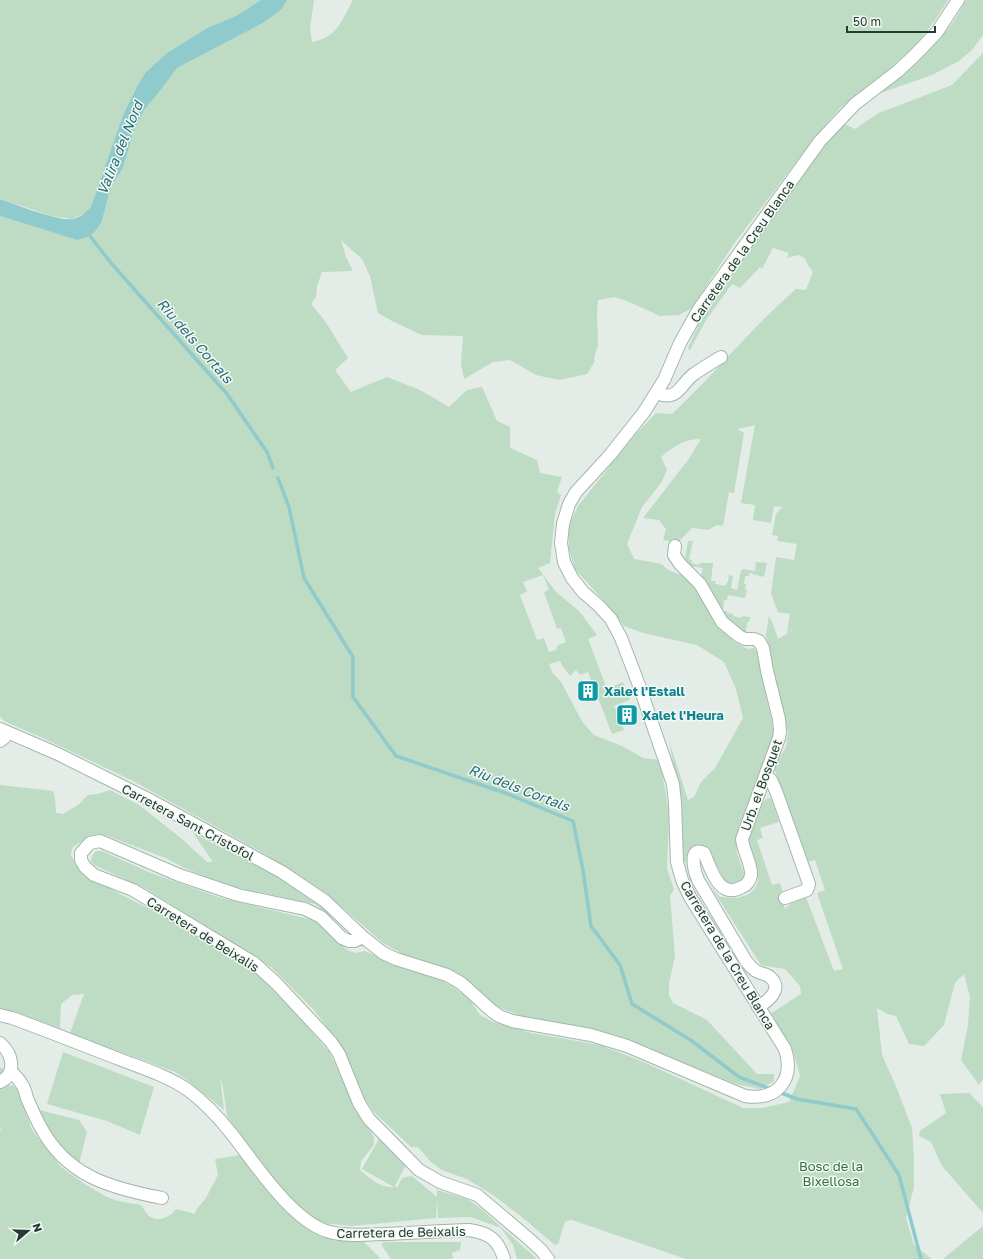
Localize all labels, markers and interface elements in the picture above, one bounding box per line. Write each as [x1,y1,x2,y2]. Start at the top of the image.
scale bar [847,8,935,34]
text: 50 m [853,14,881,29]
water label: Valira del Nord [93,97,146,197]
street label: Carretera de la Creu Blanca [687,177,797,325]
water label: Riu dels Cortals [154,295,237,387]
building icon: Xalet l'Estall [575,678,601,704]
place label: Xalet l'Estall [604,683,686,699]
building icon: Xalet l'Heura [614,702,640,728]
place label: Xalet l'Heura [642,707,724,723]
street label: Urb. el Bosquet [737,737,785,833]
water label: Riu dels Cortals [466,761,572,815]
street label: Carretera Sant Cristofol [119,780,257,864]
street label: Carretera de la Creu Blanca [677,878,779,1032]
street label: Carretera de Beixalis [144,893,262,975]
park label: Bosc de la Bixellosa [799,1158,863,1189]
north arrow [8,1211,48,1251]
text: N [30,1222,45,1234]
street label: Carretera de Beixalis [336,1223,466,1241]

